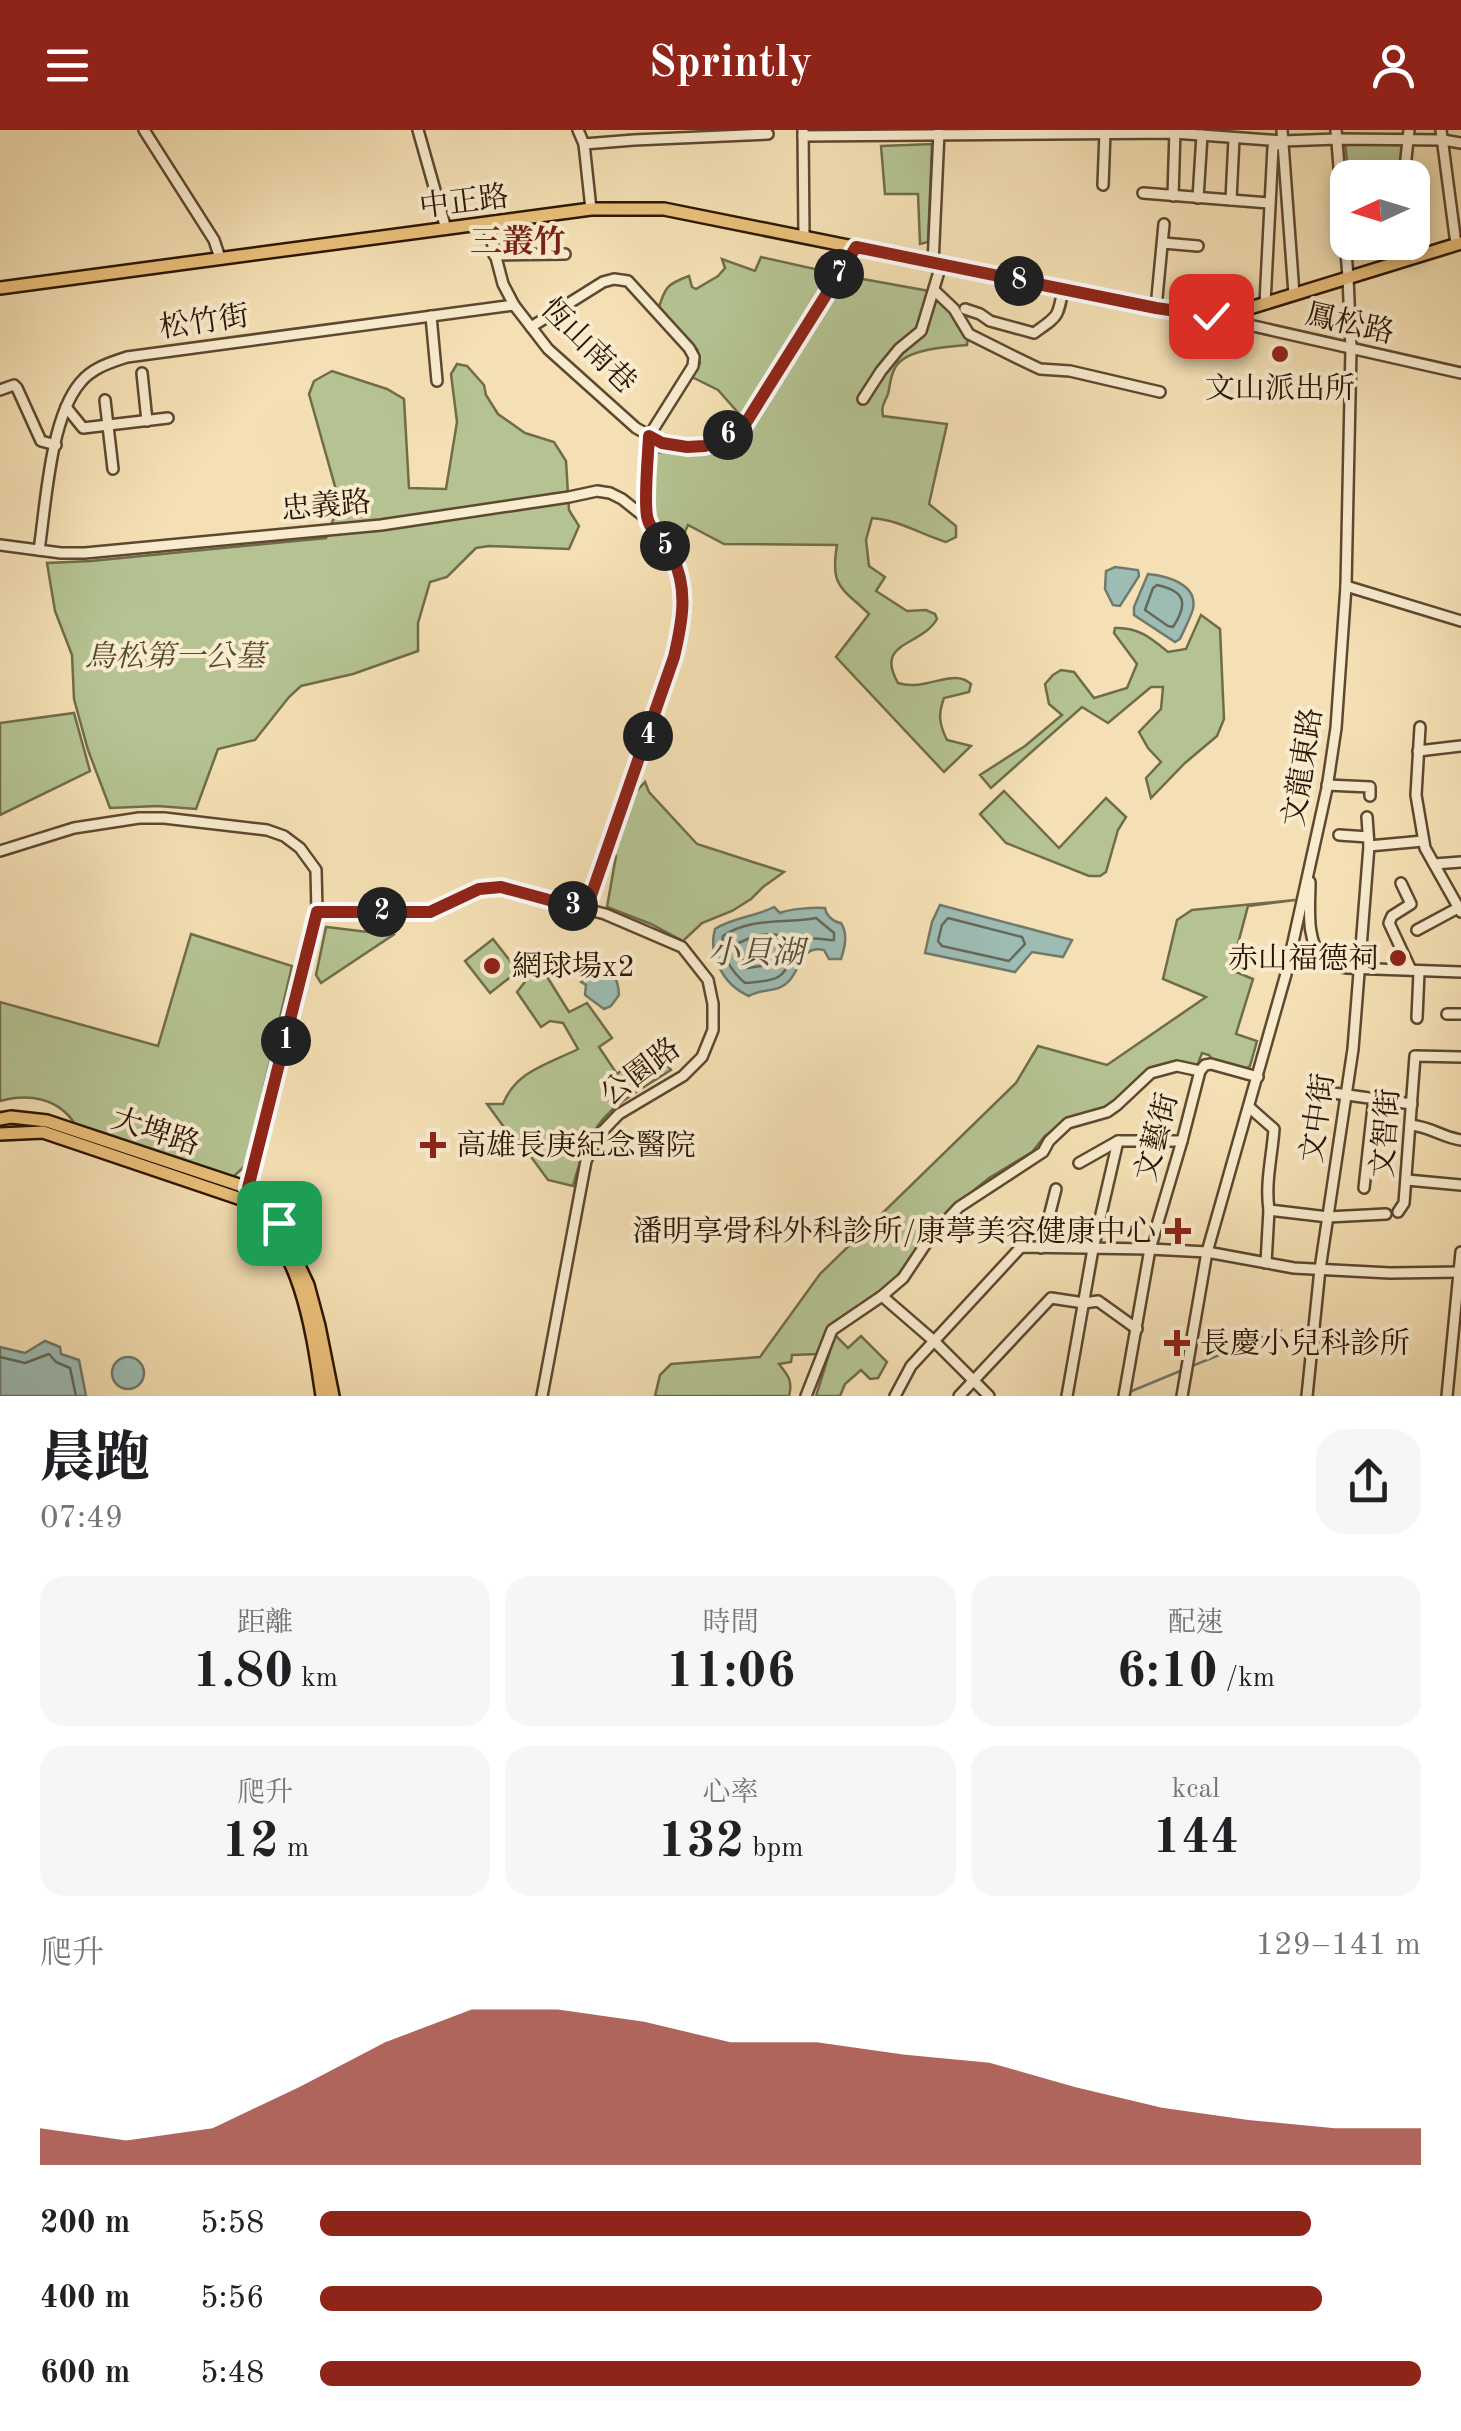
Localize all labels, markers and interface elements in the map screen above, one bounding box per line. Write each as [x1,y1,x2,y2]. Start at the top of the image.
icon: menu [40,38,95,93]
icon: person [1366,38,1421,93]
text: Sprintly [648,42,813,87]
north arrow [1330,160,1430,260]
map controls [1330,160,1430,260]
street label: 中正路 [417,180,511,223]
district label: 三叢竹 [470,224,566,260]
pin: 7 [814,249,864,299]
pin: 8 [994,256,1044,306]
text: 7 [831,260,847,288]
text: 8 [1011,267,1027,295]
pin [1169,274,1254,359]
icon: check [1184,289,1239,344]
street label: 恆山南巷 [535,291,643,399]
street label: 鳳松路 [1302,297,1397,350]
street label: 松竹街 [157,299,251,344]
marker: 文山派出所 [1269,343,1291,365]
place label: 文山派出所 [1205,372,1355,405]
pin: 6 [703,410,753,460]
text: 6 [720,421,736,449]
street label: 忠義路 [280,485,372,526]
pin: 5 [640,521,690,571]
text: 5 [657,532,673,560]
park label: 鳥松第一公墓 [85,640,270,673]
street label: 文龍東路 [1277,705,1328,829]
pin: 4 [623,711,673,761]
text: 4 [640,722,656,750]
pin: 3 [548,881,598,931]
pin: 2 [357,887,407,937]
text: 3 [565,892,581,920]
text: 2 [374,898,390,926]
water label: 小貝湖 [708,936,809,971]
place label: 赤山福德祠 [1228,942,1378,975]
marker: 赤山福德祠 [1387,947,1409,969]
place label: 網球場x2 [512,950,635,983]
marker: 網球場x2 [481,955,503,977]
pin: 1 [261,1016,311,1066]
text: 1 [278,1027,294,1055]
street label: 公園路 [594,1031,686,1112]
street label: 文中街 [1295,1071,1340,1165]
street label: 文智街 [1366,1087,1405,1179]
street label: 文藝街 [1129,1089,1184,1185]
street label: 大埤路 [108,1102,204,1161]
place label: 高雄長庚紀念醫院 [456,1129,696,1162]
marker: 高雄長庚紀念醫院 [420,1132,446,1158]
pin [237,1181,322,1266]
icon: arrive [252,1196,307,1251]
place label: 潘明享骨科外科診所/康葶美容健康中心 [633,1215,1156,1248]
marker: 潘明享骨科外科診所/康葶美容健康中心 [1165,1218,1191,1244]
place label: 長慶小兒科診所 [1200,1327,1410,1360]
marker: 長慶小兒科診所 [1164,1330,1190,1356]
button: share [1316,1429,1421,1534]
text: 晨跑 [40,1434,150,1489]
text: 07:49 [40,1503,123,1535]
text: 距離 [237,1610,293,1638]
text: 時間 [702,1610,759,1638]
text: 配速 [1168,1610,1224,1638]
text: 1.80 [192,1648,293,1698]
text: 11:06 [665,1648,795,1698]
text: 6:10 [1117,1648,1218,1698]
text: km [293,1665,338,1693]
text: /km [1218,1665,1275,1693]
text: kcal [1172,1776,1220,1804]
text: 爬升 [237,1780,293,1808]
text: 心率 [702,1780,759,1808]
text: 144 [1152,1814,1239,1864]
text: 12 [221,1818,279,1868]
text: 132 [658,1818,745,1868]
text: m [279,1835,309,1863]
text: bpm [745,1835,803,1863]
text: 129–141 m [1255,1930,1421,1962]
text: 爬升 [40,1939,104,1971]
text: 200 m [40,2208,130,2240]
text: 5:58 [200,2208,265,2240]
text: 400 m [40,2283,130,2315]
text: 5:56 [200,2283,265,2315]
text: 600 m [40,2358,130,2390]
text: 5:48 [200,2358,265,2390]

